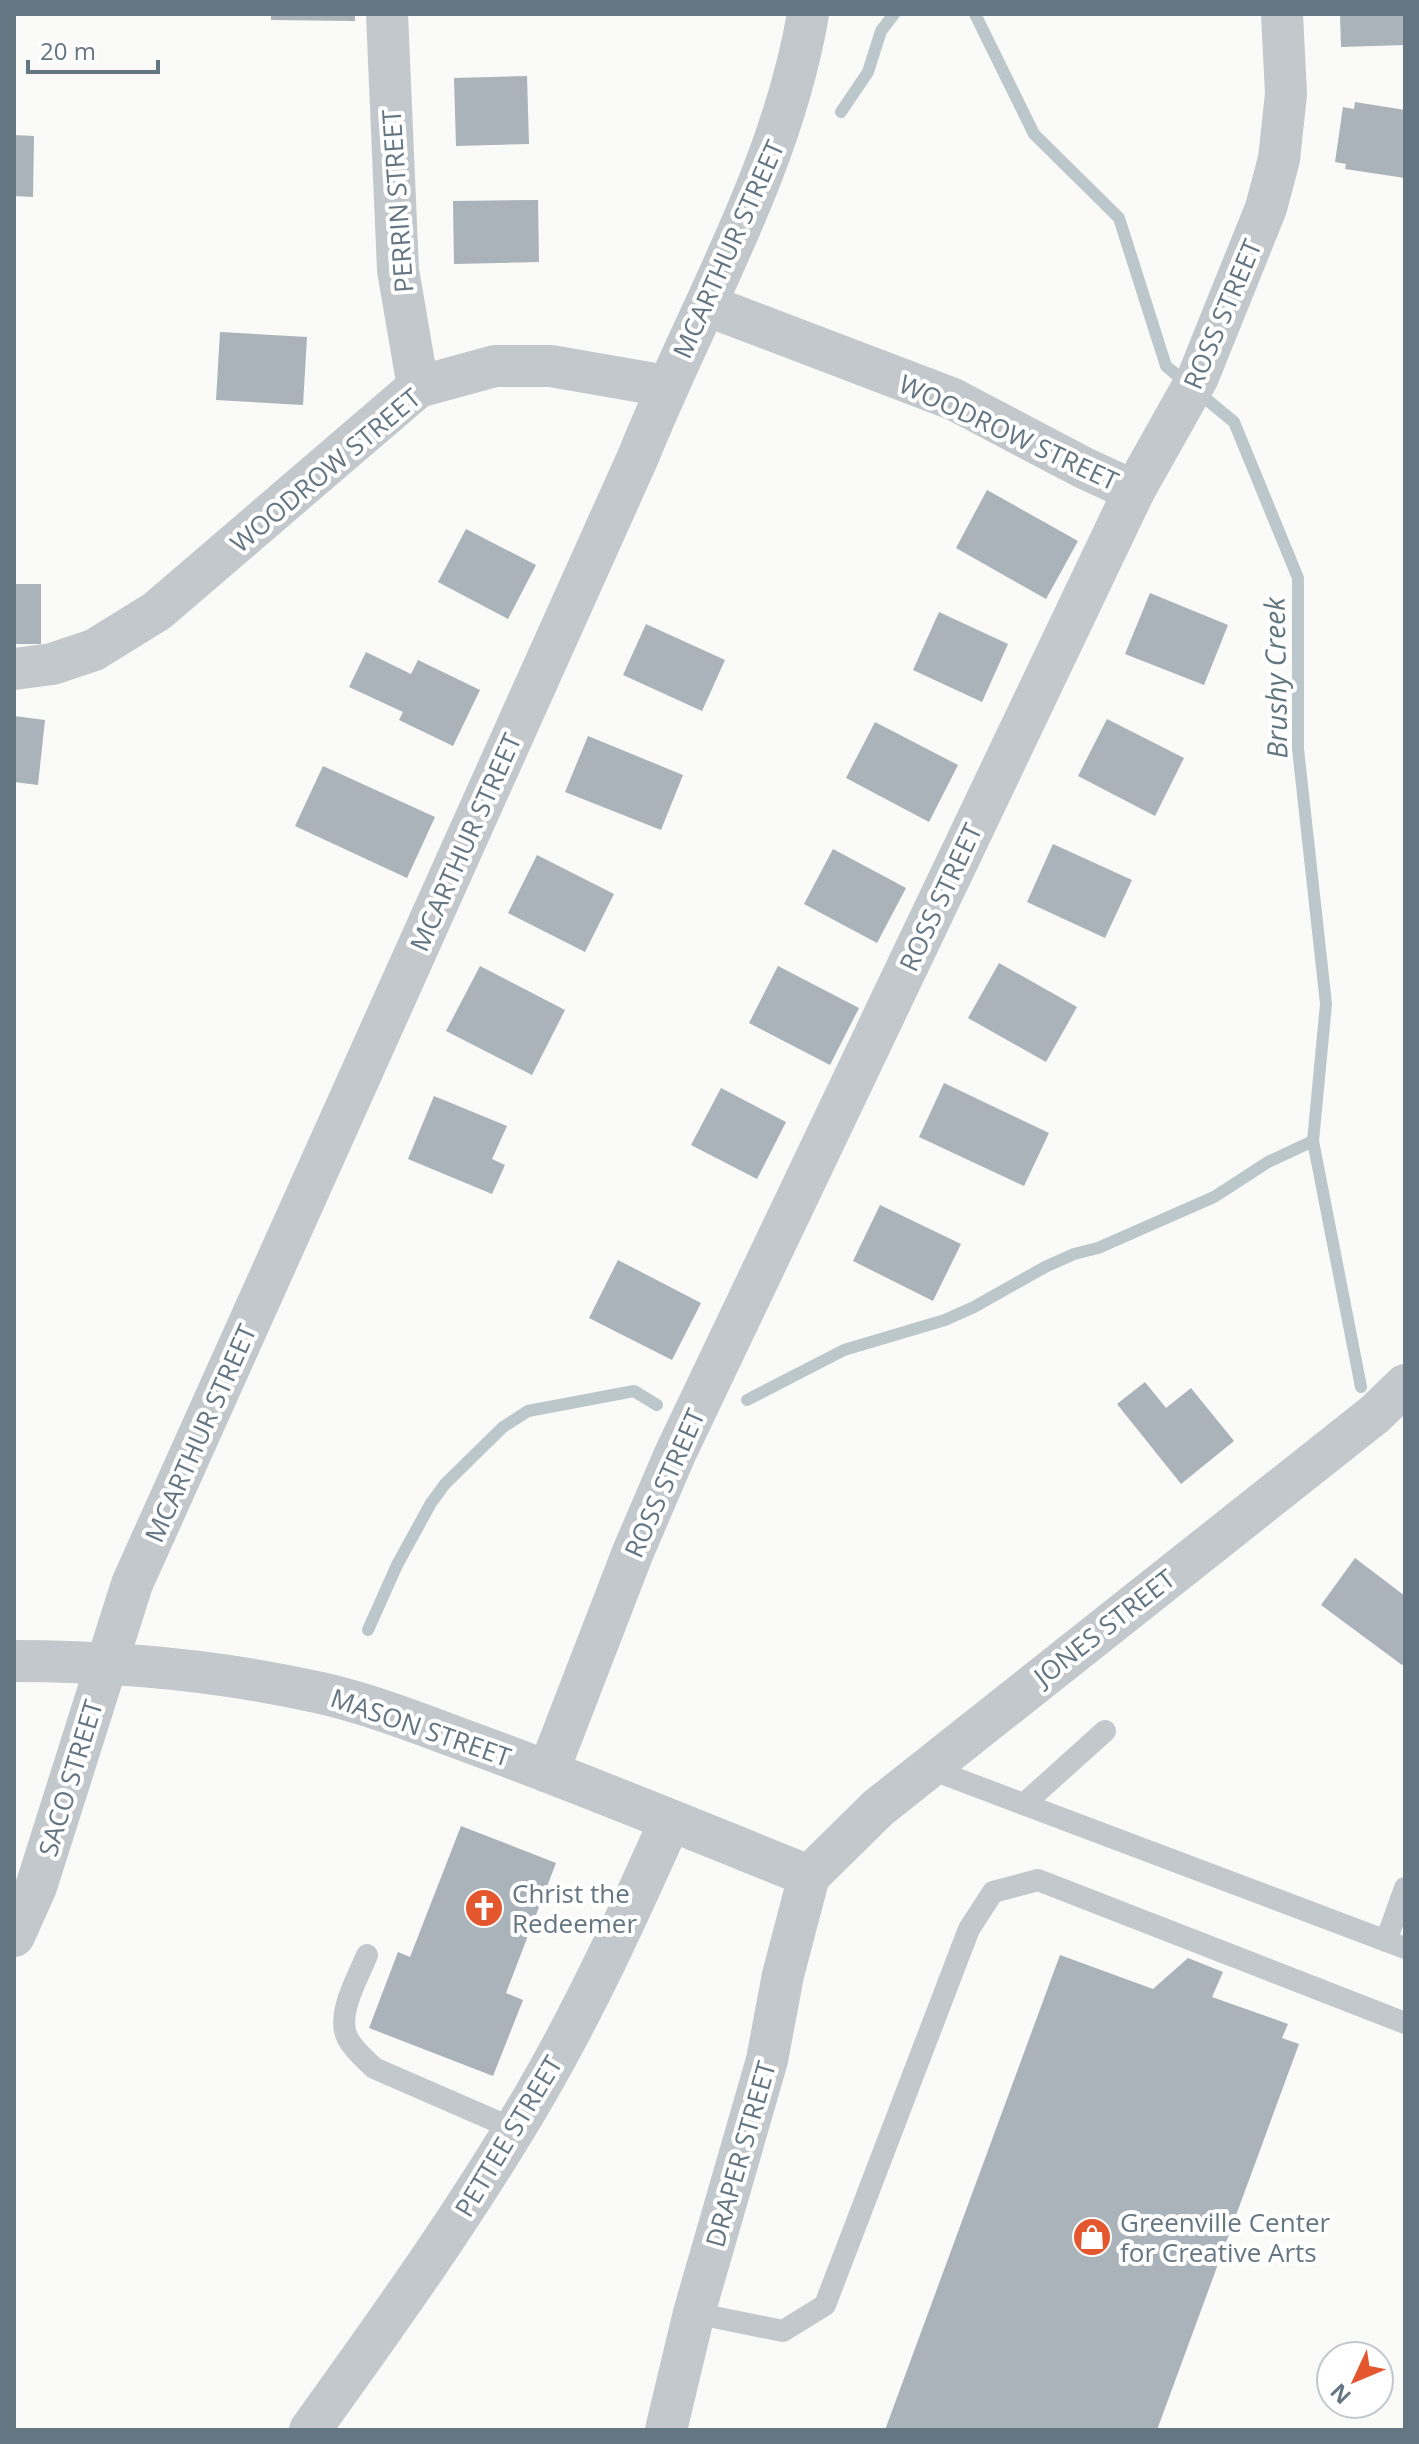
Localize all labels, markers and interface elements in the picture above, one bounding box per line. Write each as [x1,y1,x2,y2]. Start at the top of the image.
scale bar [28,24,158,74]
text: 20 m [40,34,96,67]
street label: PERRIN STREET [373,107,421,294]
street label: MCARTHUR STREET [664,134,793,364]
street label: ROSS STREET [1174,233,1270,394]
street label: WOODROW STREET [893,365,1125,499]
street label: WOODROW STREET [222,379,428,560]
water label: Brushy Creek [1255,596,1295,759]
street label: MCARTHUR STREET [401,727,530,957]
street label: ROSS STREET [890,817,990,977]
street label: MCARTHUR STREET [136,1318,265,1548]
street label: ROSS STREET [615,1402,713,1563]
street label: JONES STREET [1024,1560,1183,1695]
street label: MASON STREET [326,1679,517,1775]
street label: SACO STREET [29,1695,111,1861]
place label: Christ the Redeemer [512,1875,637,1941]
church icon: Christ the Redeemer [463,1887,505,1929]
street label: PETTEE STREET [446,2048,571,2223]
street label: DRAPER STREET [696,2056,784,2251]
place label: Greenville Center for Creative Arts [1120,2204,1330,2270]
shop icon: Greenville Center for Creative Arts [1071,2216,1113,2258]
north arrow [1315,2340,1395,2420]
text: N [1323,2378,1357,2411]

